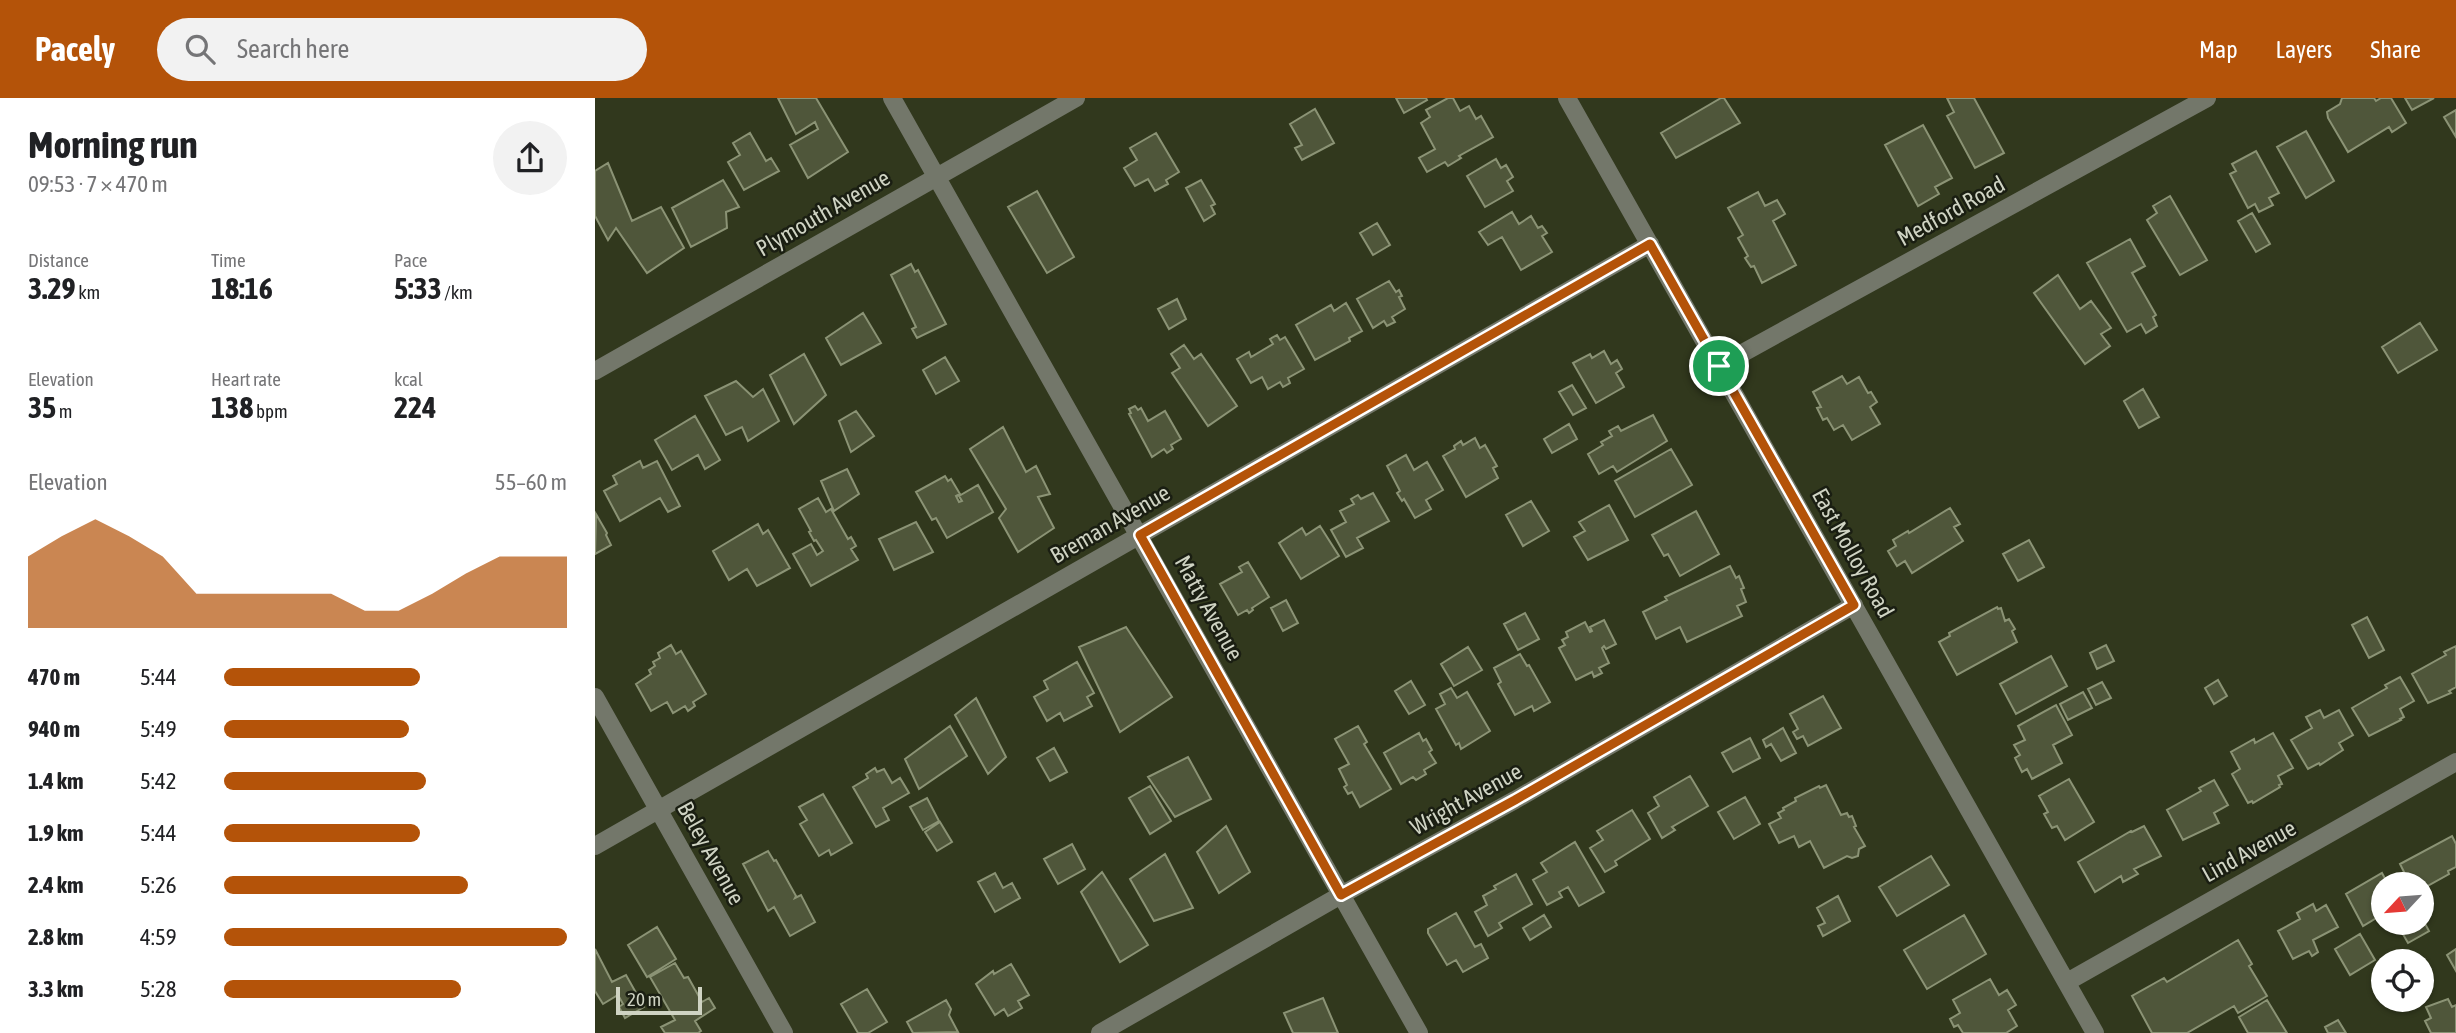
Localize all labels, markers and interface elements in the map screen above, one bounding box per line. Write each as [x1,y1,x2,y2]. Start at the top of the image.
search box [157,18,647,81]
text: Pacely [35,30,115,68]
icon: search [181,30,219,68]
text: Search here [237,34,349,64]
text: Map [2199,36,2238,63]
text: Layers [2276,36,2332,63]
text: Share [2370,36,2421,63]
button: share [493,121,567,195]
text: Morning run [28,123,198,166]
street label: Plymouth Avenue [752,164,894,262]
text: 09:53 · 7 × 470 m [28,171,168,197]
street label: Medford Road [1893,171,2009,251]
text: Distance [28,249,89,271]
text: Time [211,249,246,271]
text: Pace [394,249,427,271]
text: 3.29 [28,271,76,305]
text: 18:16 [211,271,273,305]
text: 5:33 [394,271,442,305]
text: km [76,281,100,303]
text: /km [442,281,473,303]
pin [1689,336,1749,396]
icon: arrive [1700,347,1738,385]
text: Elevation [28,368,94,390]
text: Heart rate [211,368,281,390]
text: kcal [394,368,423,390]
text: 35 [28,390,56,424]
text: 138 [211,390,253,424]
text: 224 [394,390,436,424]
text: m [56,400,73,422]
text: bpm [253,400,288,422]
text: Elevation [28,469,108,495]
text: 55–60 m [495,469,567,495]
street label: Breman Avenue [1046,479,1174,569]
street label: East Molloy Road [1807,484,1899,622]
street label: Matty Avenue [1170,551,1248,665]
text: 470 m [28,664,80,690]
text: 5:44 [140,664,177,690]
text: 940 m [28,716,80,742]
text: 5:49 [140,716,177,742]
street label: Wright Avenue [1406,758,1526,840]
text: 1.4 km [28,768,84,794]
text: 5:42 [140,768,177,794]
street label: Beley Avenue [672,797,750,909]
street label: Lind Avenue [2198,815,2300,887]
text: 1.9 km [28,820,84,846]
text: 5:44 [140,820,177,846]
text: 2.4 km [28,872,84,898]
text: 5:26 [140,872,177,898]
north arrow [2371,872,2434,934]
map controls [2371,872,2434,1012]
text: 2.8 km [28,924,84,950]
text: 4:59 [140,924,177,950]
button: locate [2371,949,2434,1012]
text: 3.3 km [28,976,84,1002]
text: 5:28 [140,976,177,1002]
scale bar [616,984,702,1016]
text: 20 m [627,988,661,1010]

